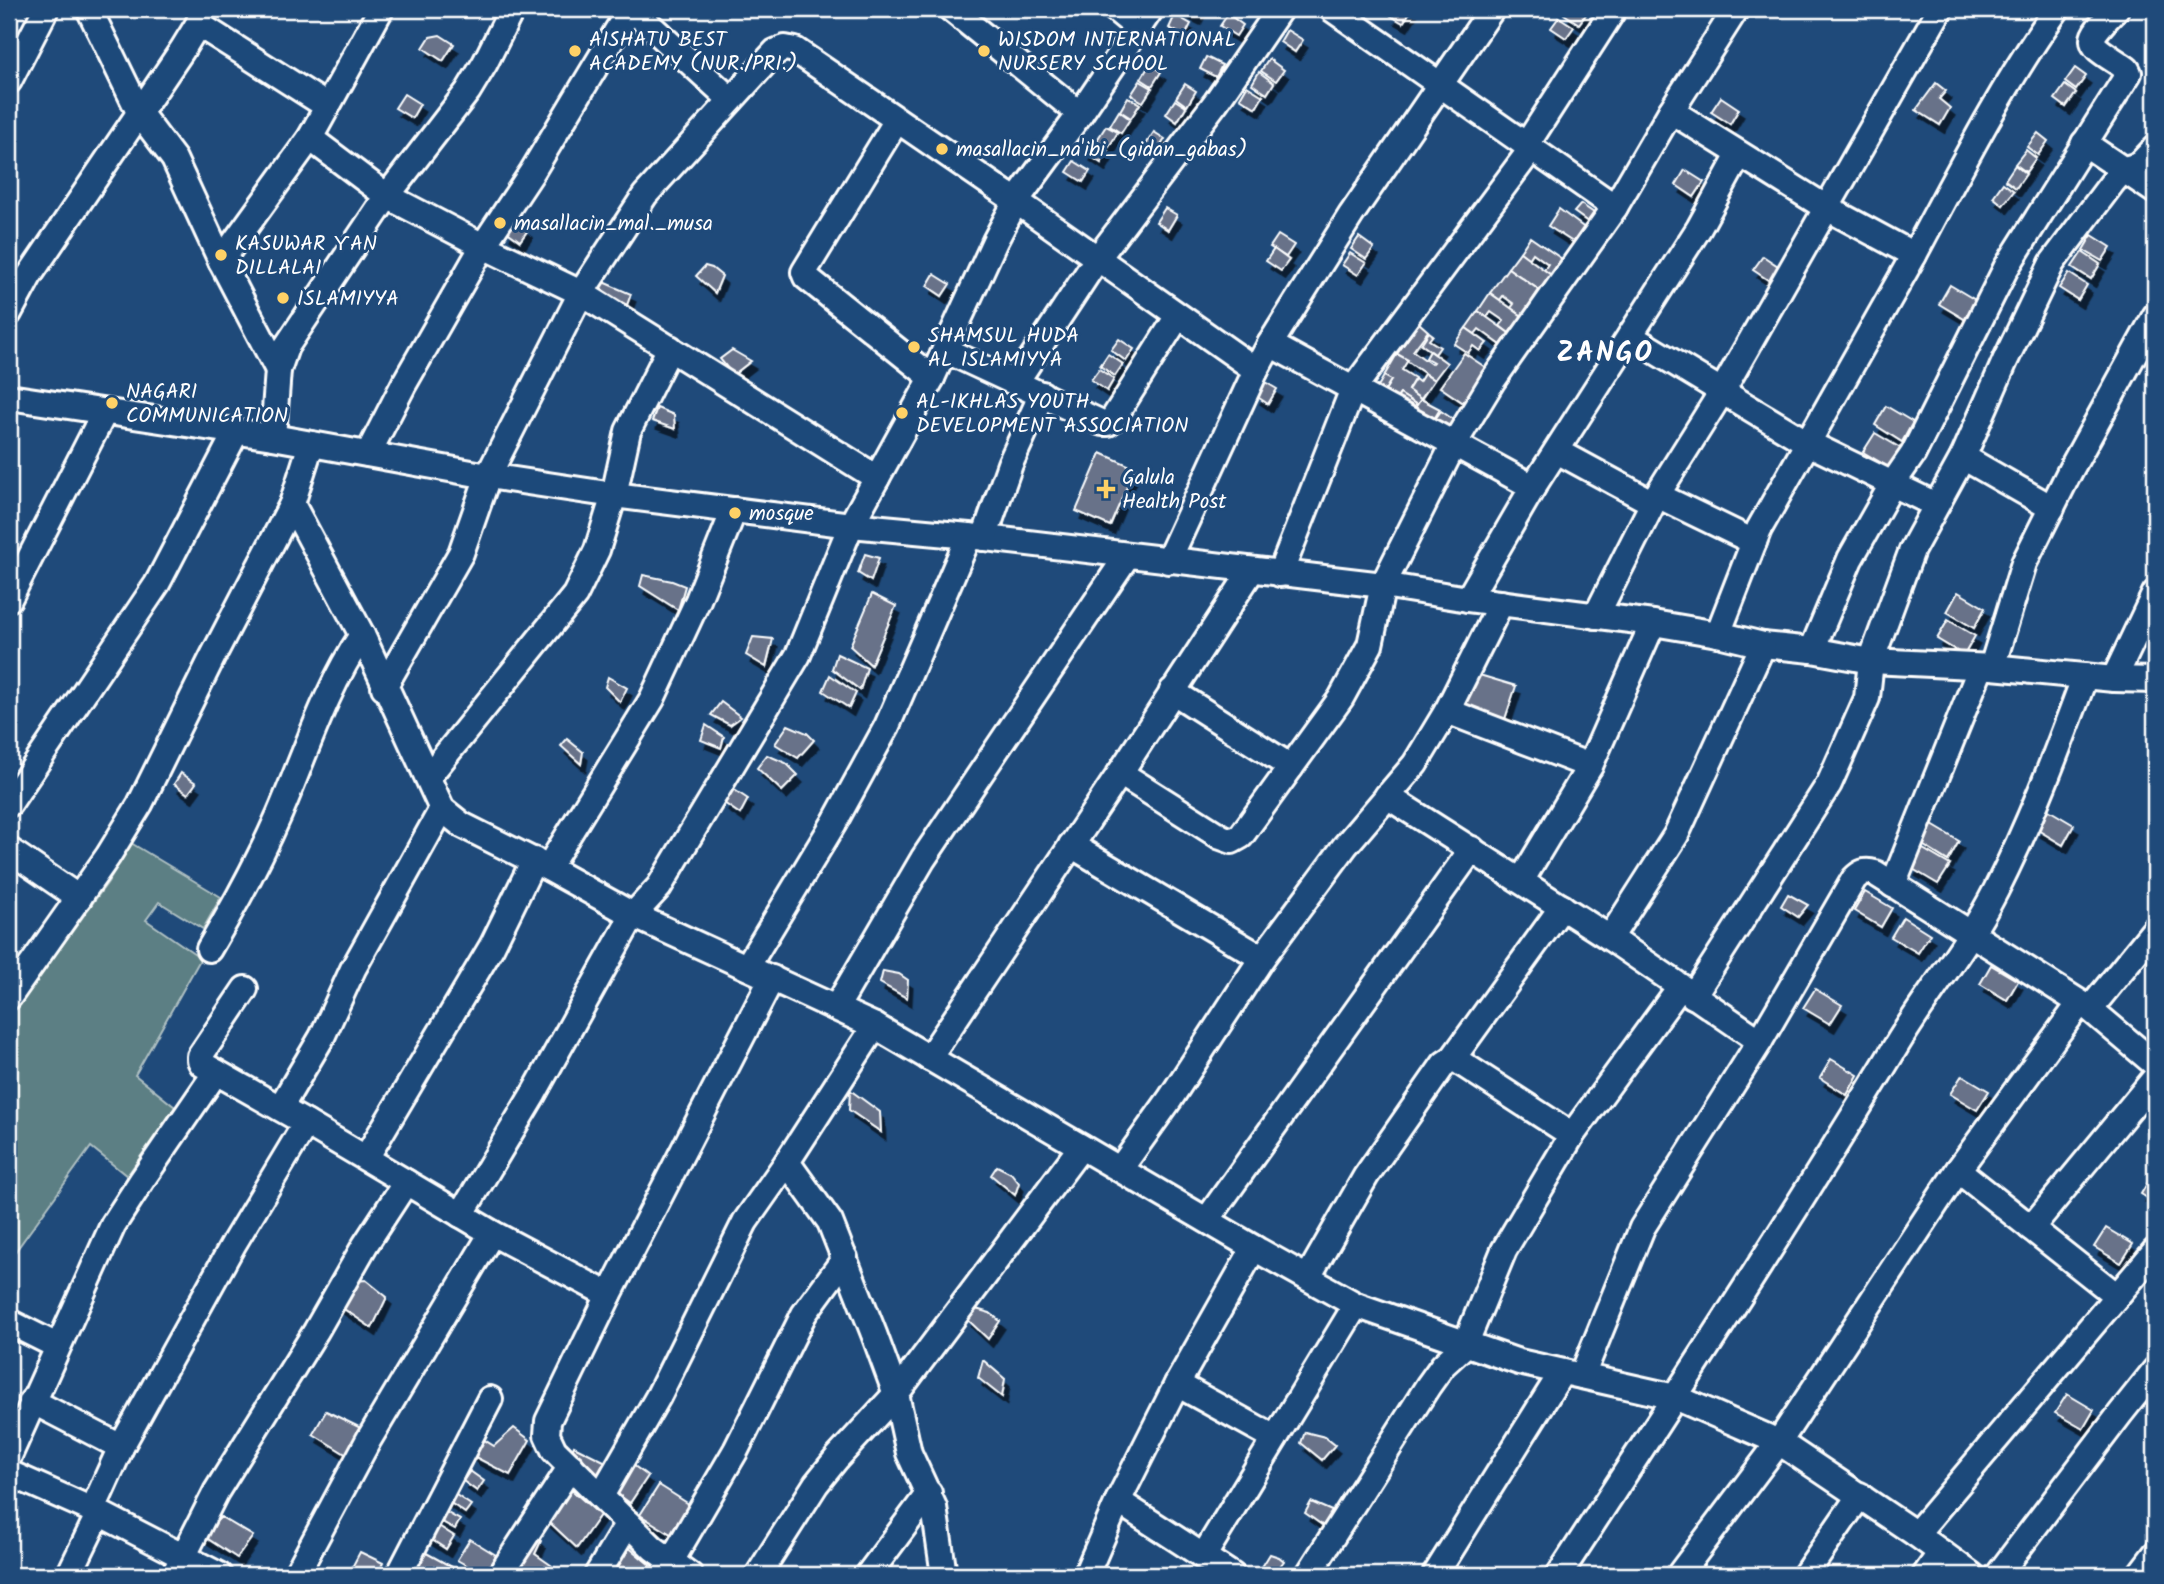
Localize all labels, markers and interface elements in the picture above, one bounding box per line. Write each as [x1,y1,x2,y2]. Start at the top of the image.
place label: AISHATU BEST ACADEMY (NUR./PRI.) [589,24,797,81]
place label: WISDOM INTERNATIONAL NURSERY SCHOOL [998,24,1236,81]
marker: AISHATU BEST ACADEMY (NUR./PRI.) [567,43,583,59]
marker: WISDOM INTERNATIONAL NURSERY SCHOOL [976,43,992,59]
place label: masallacin_na'ibi_(gidan_gabas) [956,134,1247,167]
marker: masallacin_na'ibi_(gidan_gabas) [934,141,950,157]
place label: masallacin_mal._musa [514,208,713,241]
marker: masallacin_mal._musa [492,215,508,231]
place label: KASUWAR ƳAN DILLALAI [235,228,377,285]
marker: KASUWAR ƳAN DILLALAI [213,247,229,263]
place label: ISLAMIYYA [297,283,399,316]
marker: ISLAMIYYA [275,290,291,306]
place label: SHAMSUL HUDA AL ISLAMIYYA [928,320,1079,377]
district label: ZANGO [1556,331,1654,376]
marker: SHAMSUL HUDA AL ISLAMIYYA [906,339,922,355]
place label: NAGARI COMMUNICATION [126,376,288,433]
place label: AL-IKHLAS YOUTH DEVELOPMENT ASSOCIATION [916,386,1188,443]
marker: NAGARI COMMUNICATION [104,395,120,411]
marker: AL-IKHLAS YOUTH DEVELOPMENT ASSOCIATION [894,405,910,421]
place label: Galula Health Post [1122,462,1227,519]
marker: Galula Health Post [1096,479,1116,499]
place label: mosque [749,498,814,531]
marker: mosque [727,505,743,521]

